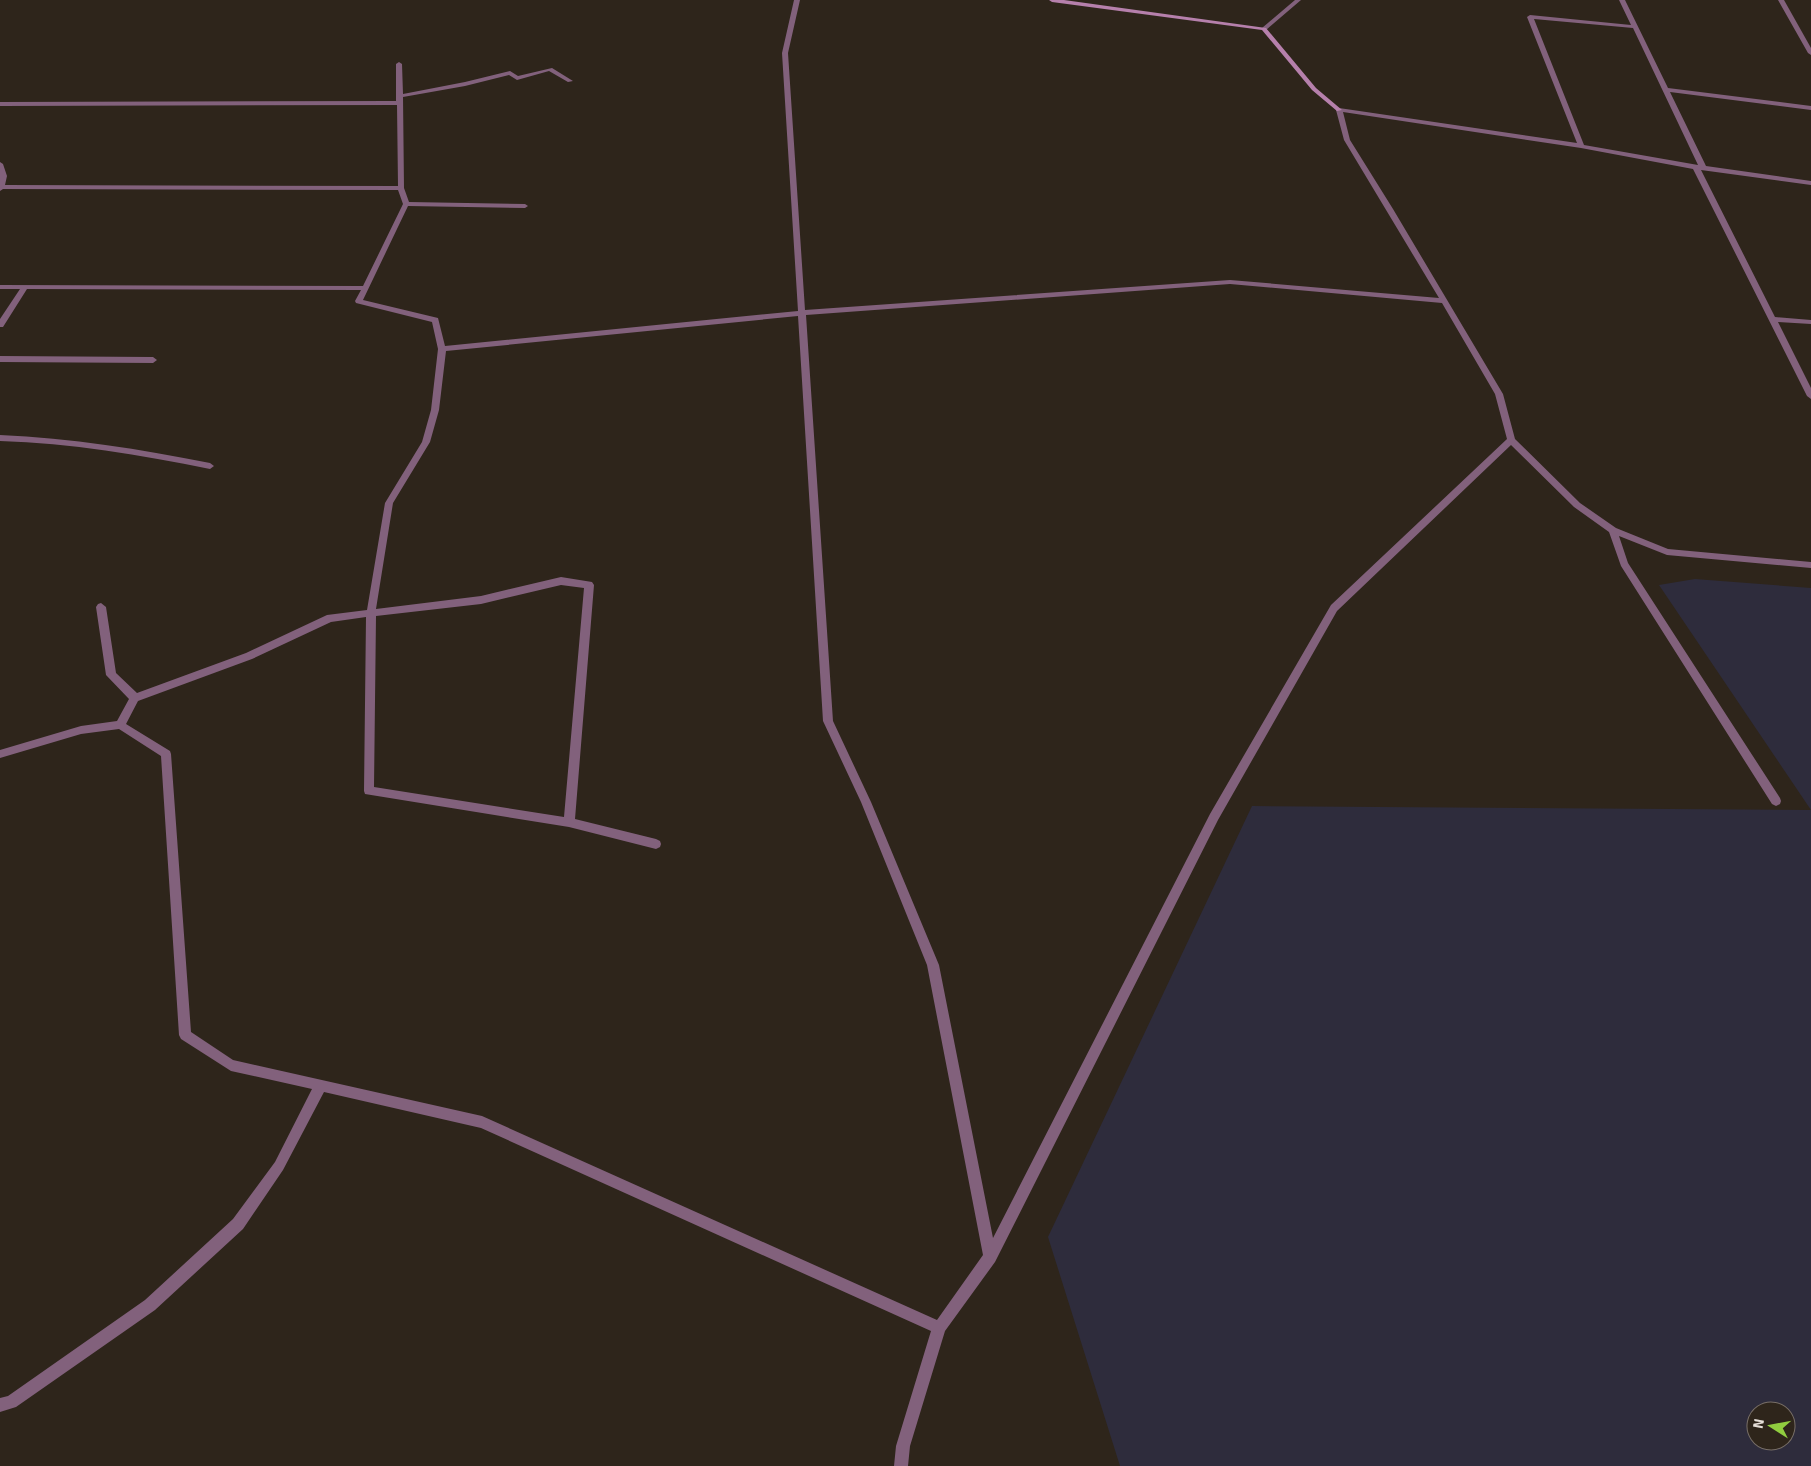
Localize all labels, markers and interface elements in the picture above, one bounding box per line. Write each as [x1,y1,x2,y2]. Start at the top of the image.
north arrow [1746,1401,1796,1451]
text: N [1749,1417,1768,1430]

